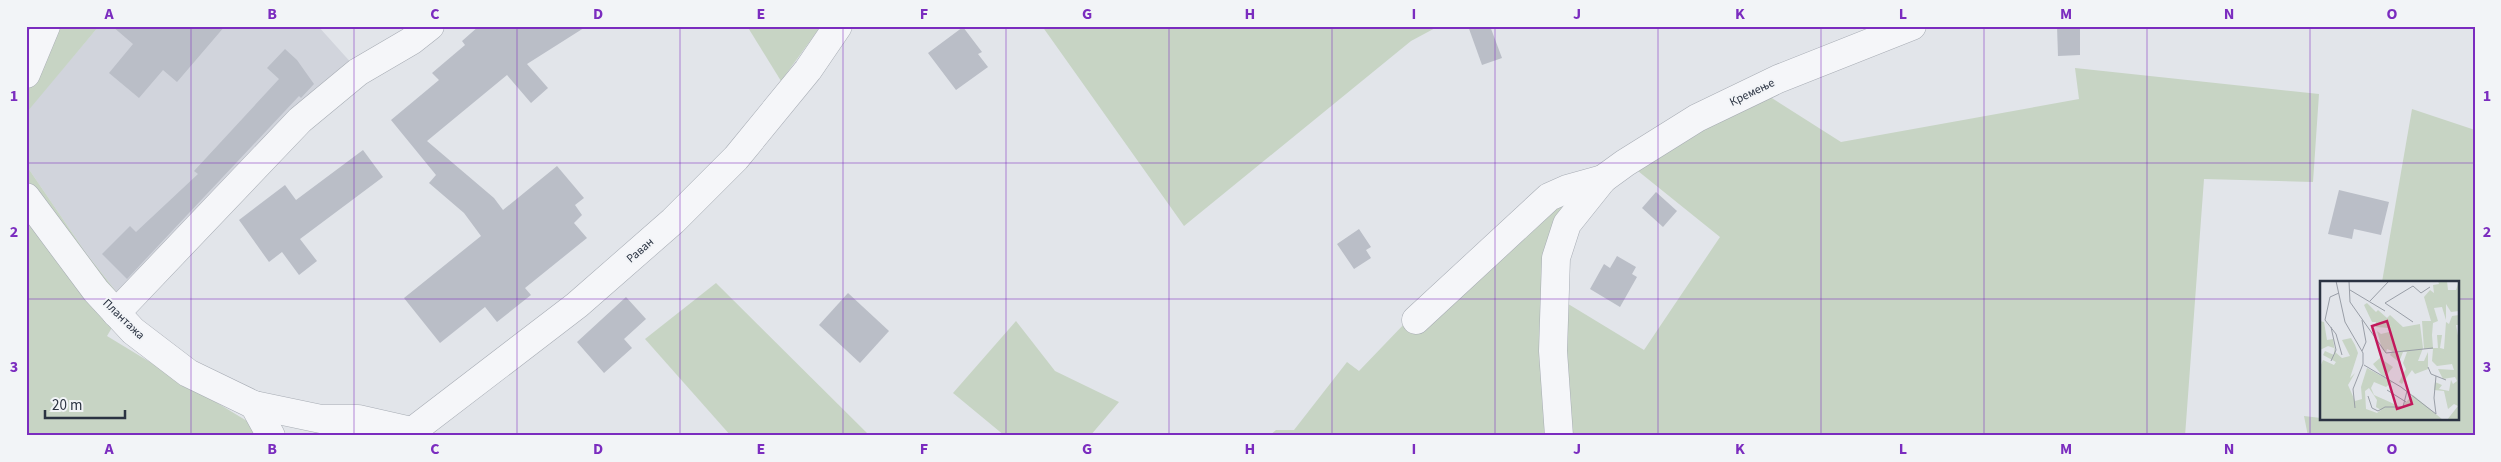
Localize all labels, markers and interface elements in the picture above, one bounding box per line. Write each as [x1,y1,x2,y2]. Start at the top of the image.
text: A [103,3,114,25]
text: B [267,3,277,25]
text: C [430,3,440,25]
text: D [593,3,603,25]
text: E [757,3,765,25]
text: F [920,3,928,25]
text: G [1082,3,1092,25]
text: H [1245,3,1255,25]
text: I [1412,3,1416,25]
text: J [1573,3,1581,25]
text: K [1735,3,1745,25]
text: L [1899,3,1907,25]
text: M [2060,3,2072,25]
text: N [2224,3,2234,25]
text: O [2387,3,2398,25]
street label: Кремење [1727,74,1778,111]
text: 1 [10,85,18,107]
text: 1 [2483,85,2491,107]
text: 2 [10,221,18,243]
text: 2 [2483,221,2491,243]
street label: Раван [623,234,658,267]
inset map [2320,281,2458,420]
street label: Плантажа [99,295,148,344]
text: 3 [10,356,18,378]
text: 3 [2483,356,2491,378]
scale bar [45,387,125,419]
text: 20 m [52,395,82,416]
text: A [103,438,114,460]
text: B [267,438,277,460]
text: C [430,438,440,460]
text: D [593,438,603,460]
text: E [757,438,765,460]
text: F [920,438,928,460]
text: G [1082,438,1092,460]
text: H [1245,438,1255,460]
text: I [1412,438,1416,460]
text: J [1573,438,1581,460]
text: K [1735,438,1745,460]
text: L [1899,438,1907,460]
text: M [2060,438,2072,460]
text: N [2224,438,2234,460]
text: O [2387,438,2398,460]

